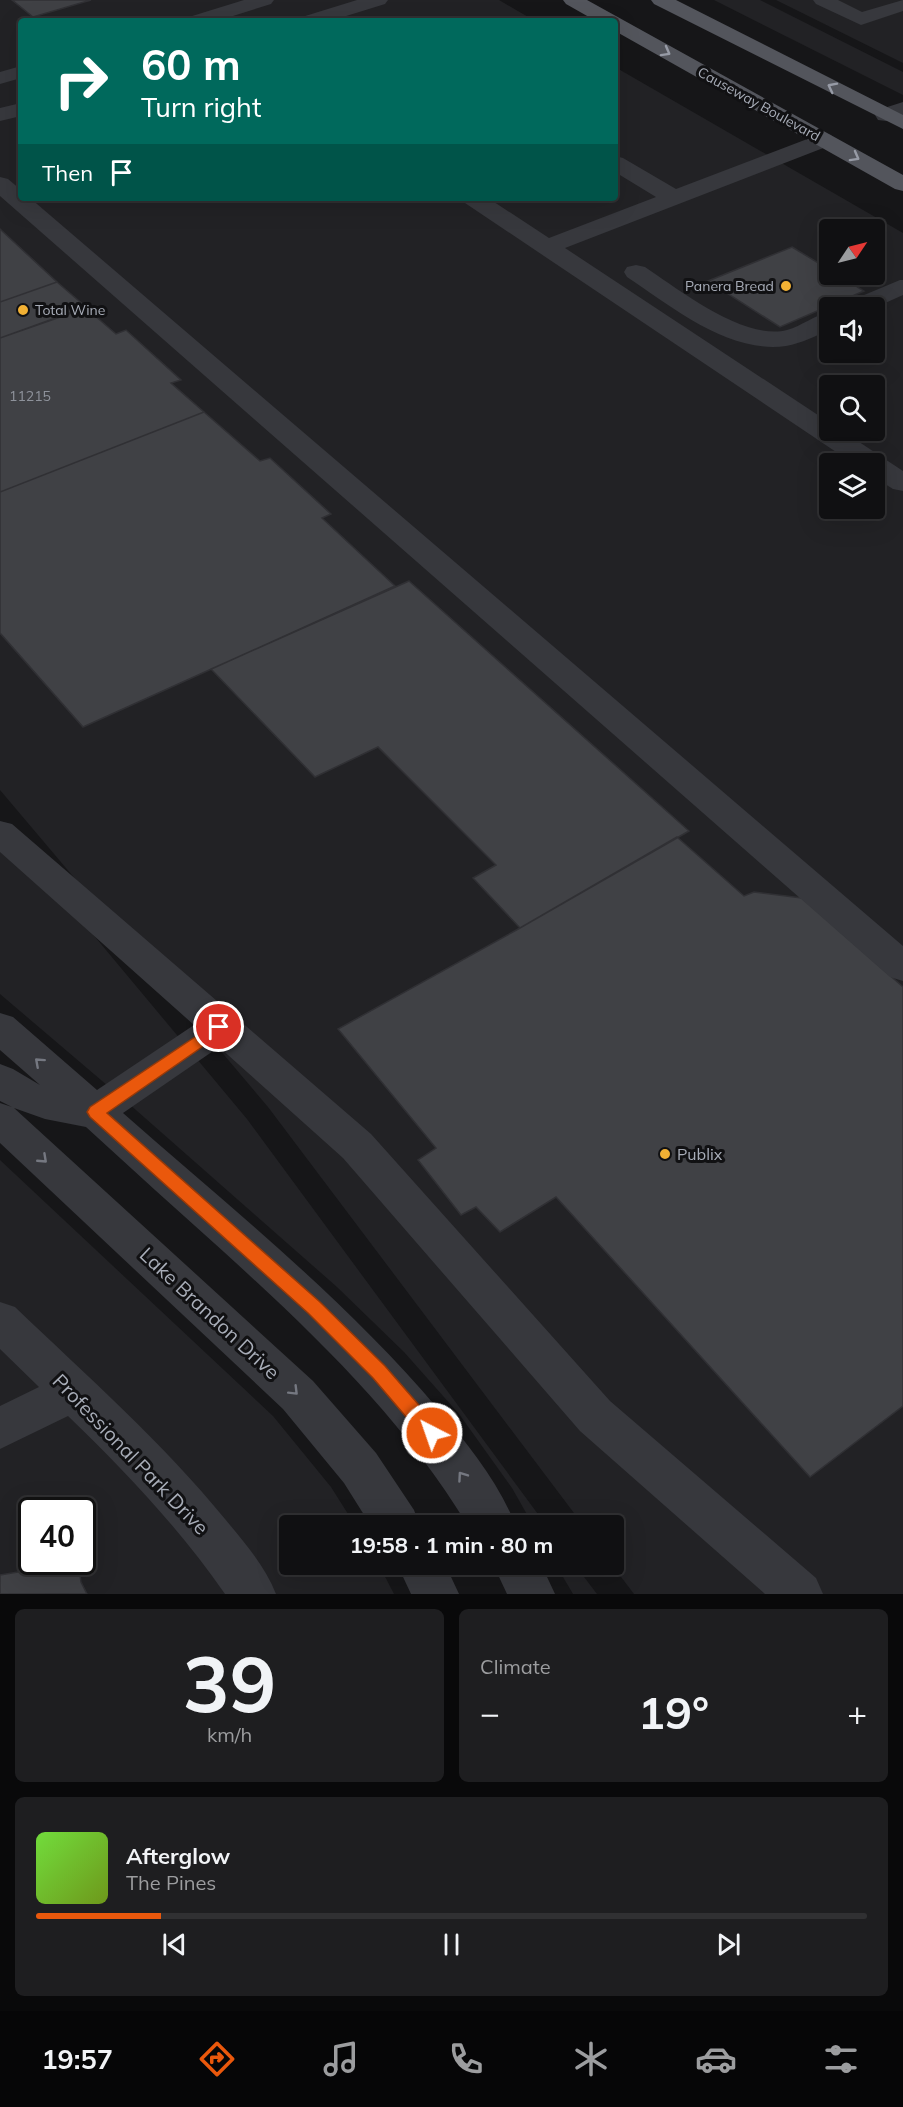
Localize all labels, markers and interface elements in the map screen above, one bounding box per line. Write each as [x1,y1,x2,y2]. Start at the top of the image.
text: 60 m [141,38,241,91]
icon: right [42,42,120,120]
one-way arrow [660,45,670,56]
street label: Causeway Boulevard [695,63,823,145]
one-way arrow [828,83,839,95]
text: Turn right [141,90,261,124]
one-way arrow [849,150,859,161]
icon: arrive [105,156,138,189]
text: Then [42,159,93,187]
north arrow [819,219,885,285]
map controls [819,219,885,519]
place label: Panera Bread [685,277,774,295]
marker: Panera Bread [779,279,793,293]
button: sound [819,297,885,363]
place label: Total Wine [35,301,105,319]
marker: Total Wine [16,303,30,317]
button: search [819,375,885,441]
house number: 11215 [9,387,51,405]
button: layers [819,453,885,519]
pin [193,1001,244,1052]
icon: arrive [202,1010,235,1043]
one-way arrow [35,1058,46,1069]
place label: Publix [677,1144,723,1164]
marker: Publix [658,1147,672,1161]
one-way arrow [36,1152,47,1163]
street label: Lake Brandon Drive [135,1242,285,1384]
street label: Professional Park Drive [48,1368,214,1540]
one-way arrow [286,1384,297,1395]
position arrow [400,1401,464,1465]
one-way arrow [458,1472,469,1483]
speed limit sign: 40 [18,1497,96,1575]
text: 19:58 · 1 min · 80 m [350,1531,553,1559]
text: 39 [183,1634,276,1732]
text: Climate [480,1654,551,1679]
text: 19° [638,1684,709,1740]
text: − [480,1692,500,1733]
text: + [847,1692,867,1733]
text: km/h [207,1722,252,1747]
text: Afterglow [126,1842,230,1870]
text: The Pines [126,1870,216,1895]
icon: previous [158,1928,191,1961]
icon: pause [435,1928,468,1961]
icon: next [712,1928,745,1961]
icon: directions [196,2038,238,2080]
icon: music [320,2038,362,2080]
icon: phone [445,2038,487,2080]
icon: climate [570,2038,612,2080]
icon: car [695,2038,737,2080]
icon: filters [820,2038,862,2080]
text: 19:57 [41,2042,113,2076]

